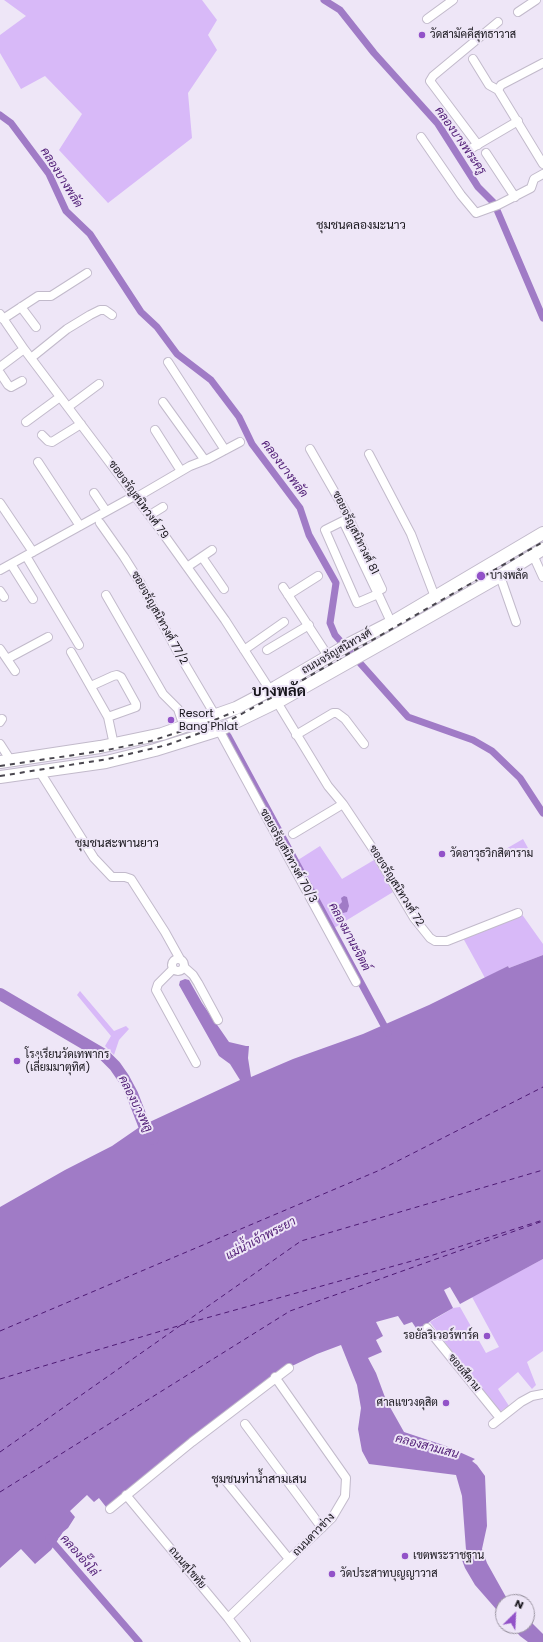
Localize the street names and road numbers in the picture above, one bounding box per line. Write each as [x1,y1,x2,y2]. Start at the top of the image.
street label: ซอยจรัญสนิทวงศ์ 79 [105,458,171,542]
street label: ซอยจรัญสนิทวงศ์ 81 [329,489,381,577]
street label: ซอยจรัญสนิทวงศ์ 77/2 [128,569,190,667]
street label: ถนนจรัญสนิทวงศ์ [300,627,374,677]
street label: ซอยจรัญสนิทวงศ์ 70/3 [257,807,319,905]
street label: ซอยจรัญสนิทวงศ์ 72 [366,843,426,929]
street label: ซอยสีคาม [445,1352,483,1394]
street label: ถนนดาวข่าง [290,1511,338,1559]
street label: ถนนสุโขทัย [166,1544,208,1592]

